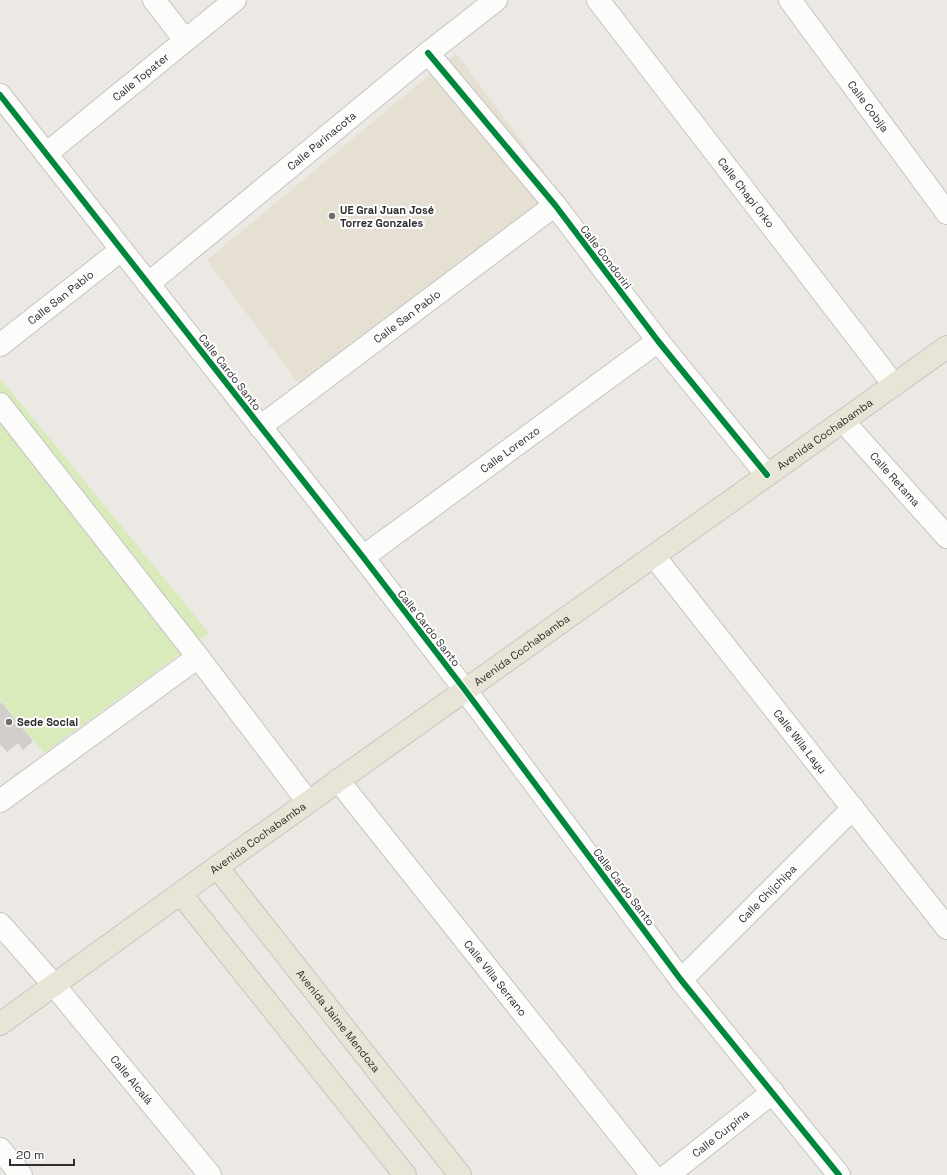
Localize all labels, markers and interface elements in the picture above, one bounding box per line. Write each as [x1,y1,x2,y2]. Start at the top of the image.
street label: Calle Topater [110,50,172,104]
street label: Calle Cobija [845,78,892,135]
street label: Calle Parinacota [284,108,359,173]
street label: Calle Chapi Orko [715,155,778,231]
place label: UE Gral Juan José Torrez Gonzales [340,203,434,230]
marker: UE Gral Juan José Torrez Gonzales [327,211,337,221]
street label: Calle Condoriri [577,222,635,292]
street label: Calle San Pablo [25,267,97,328]
street label: Calle San Pablo [371,287,443,346]
street label: Calle Cardo Santo [196,331,264,413]
street label: Avenida Cochabamba [774,395,876,473]
street label: Calle Lorenzo [477,423,543,476]
street label: Calle Retama [867,449,924,510]
street label: Calle Cardo Santo [395,587,463,669]
street label: Avenida Cochabamba [471,611,573,689]
street label: Calle Wila Layu [770,706,830,776]
place label: Sede Social [17,715,78,729]
marker: Sede Social [4,717,14,727]
street label: Avenida Cochabamba [207,799,309,877]
street label: Calle Cardo Santo [590,845,658,929]
street label: Calle Chijchipa [735,861,800,926]
street label: Calle Villa Serrano [461,937,530,1019]
street label: Avenida Jaime Mendoza [293,967,384,1076]
street label: Calle Alcalá [107,1052,156,1108]
street label: Calle Curpina [689,1106,752,1160]
scale bar [10,1141,74,1167]
text: 20 m [16,1147,44,1163]

